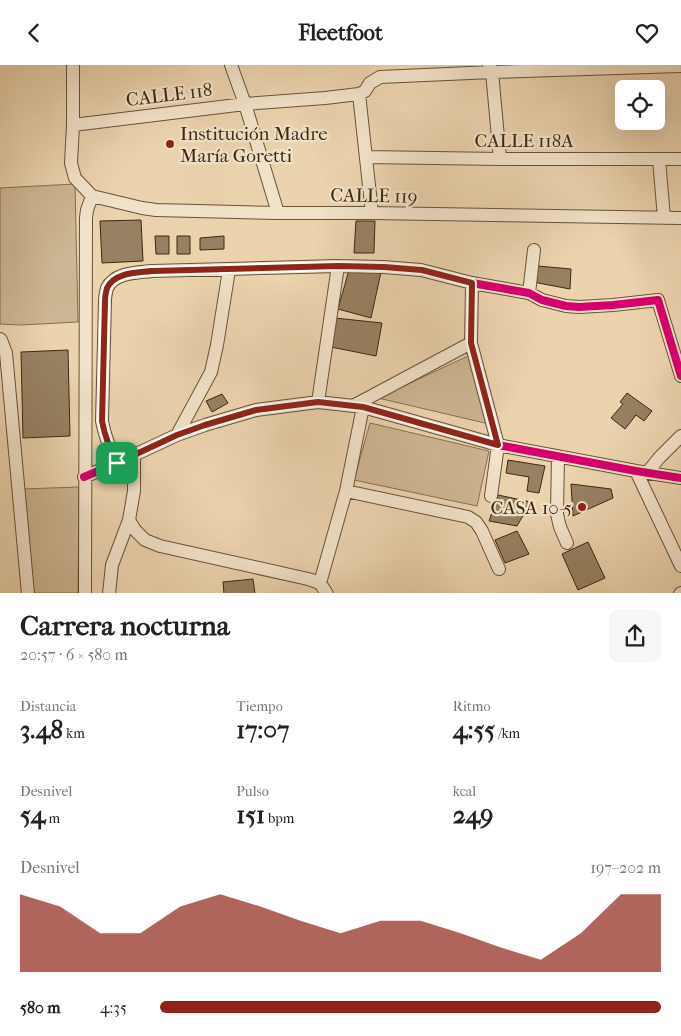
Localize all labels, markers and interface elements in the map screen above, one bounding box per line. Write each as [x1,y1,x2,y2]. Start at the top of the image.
icon: back [20,19,48,47]
icon: heart [633,19,661,47]
text: Fleetfoot [298,20,383,46]
street label: CALLE 118 [125,79,214,111]
map controls [615,80,665,130]
button: locate [615,80,665,130]
place label: Institución Madre María Goretti [180,123,328,167]
street label: CALLE 118A [474,130,574,152]
marker: Institución Madre María Goretti [164,138,176,150]
street label: CALLE 119 [330,184,418,208]
pin [96,442,138,484]
icon: arrive [103,449,131,477]
place label: CASA 10-5 [490,497,572,519]
marker: CASA 10-5 [576,501,588,513]
text: Carrera nocturna [20,609,230,642]
button: share [609,610,661,662]
text: 20:57 · 6 × 580 m [20,645,128,664]
text: Distancia [20,698,76,715]
text: Tiempo [236,698,283,715]
text: Ritmo [453,698,491,715]
text: 3.48 [20,715,63,744]
text: 17:07 [236,715,289,744]
text: 4:55 [453,715,495,744]
text: km [63,725,85,742]
text: /km [495,725,520,742]
text: Desnivel [20,783,72,800]
text: Pulso [236,783,269,800]
text: kcal [453,783,476,800]
text: 54 [20,800,46,829]
text: 151 [236,800,265,829]
text: 249 [453,800,493,829]
text: m [46,810,60,827]
text: bpm [265,810,294,827]
text: Desnivel [20,858,80,877]
text: 197–202 m [590,858,661,877]
text: 580 m [20,998,61,1017]
text: 4:35 [100,998,127,1017]

